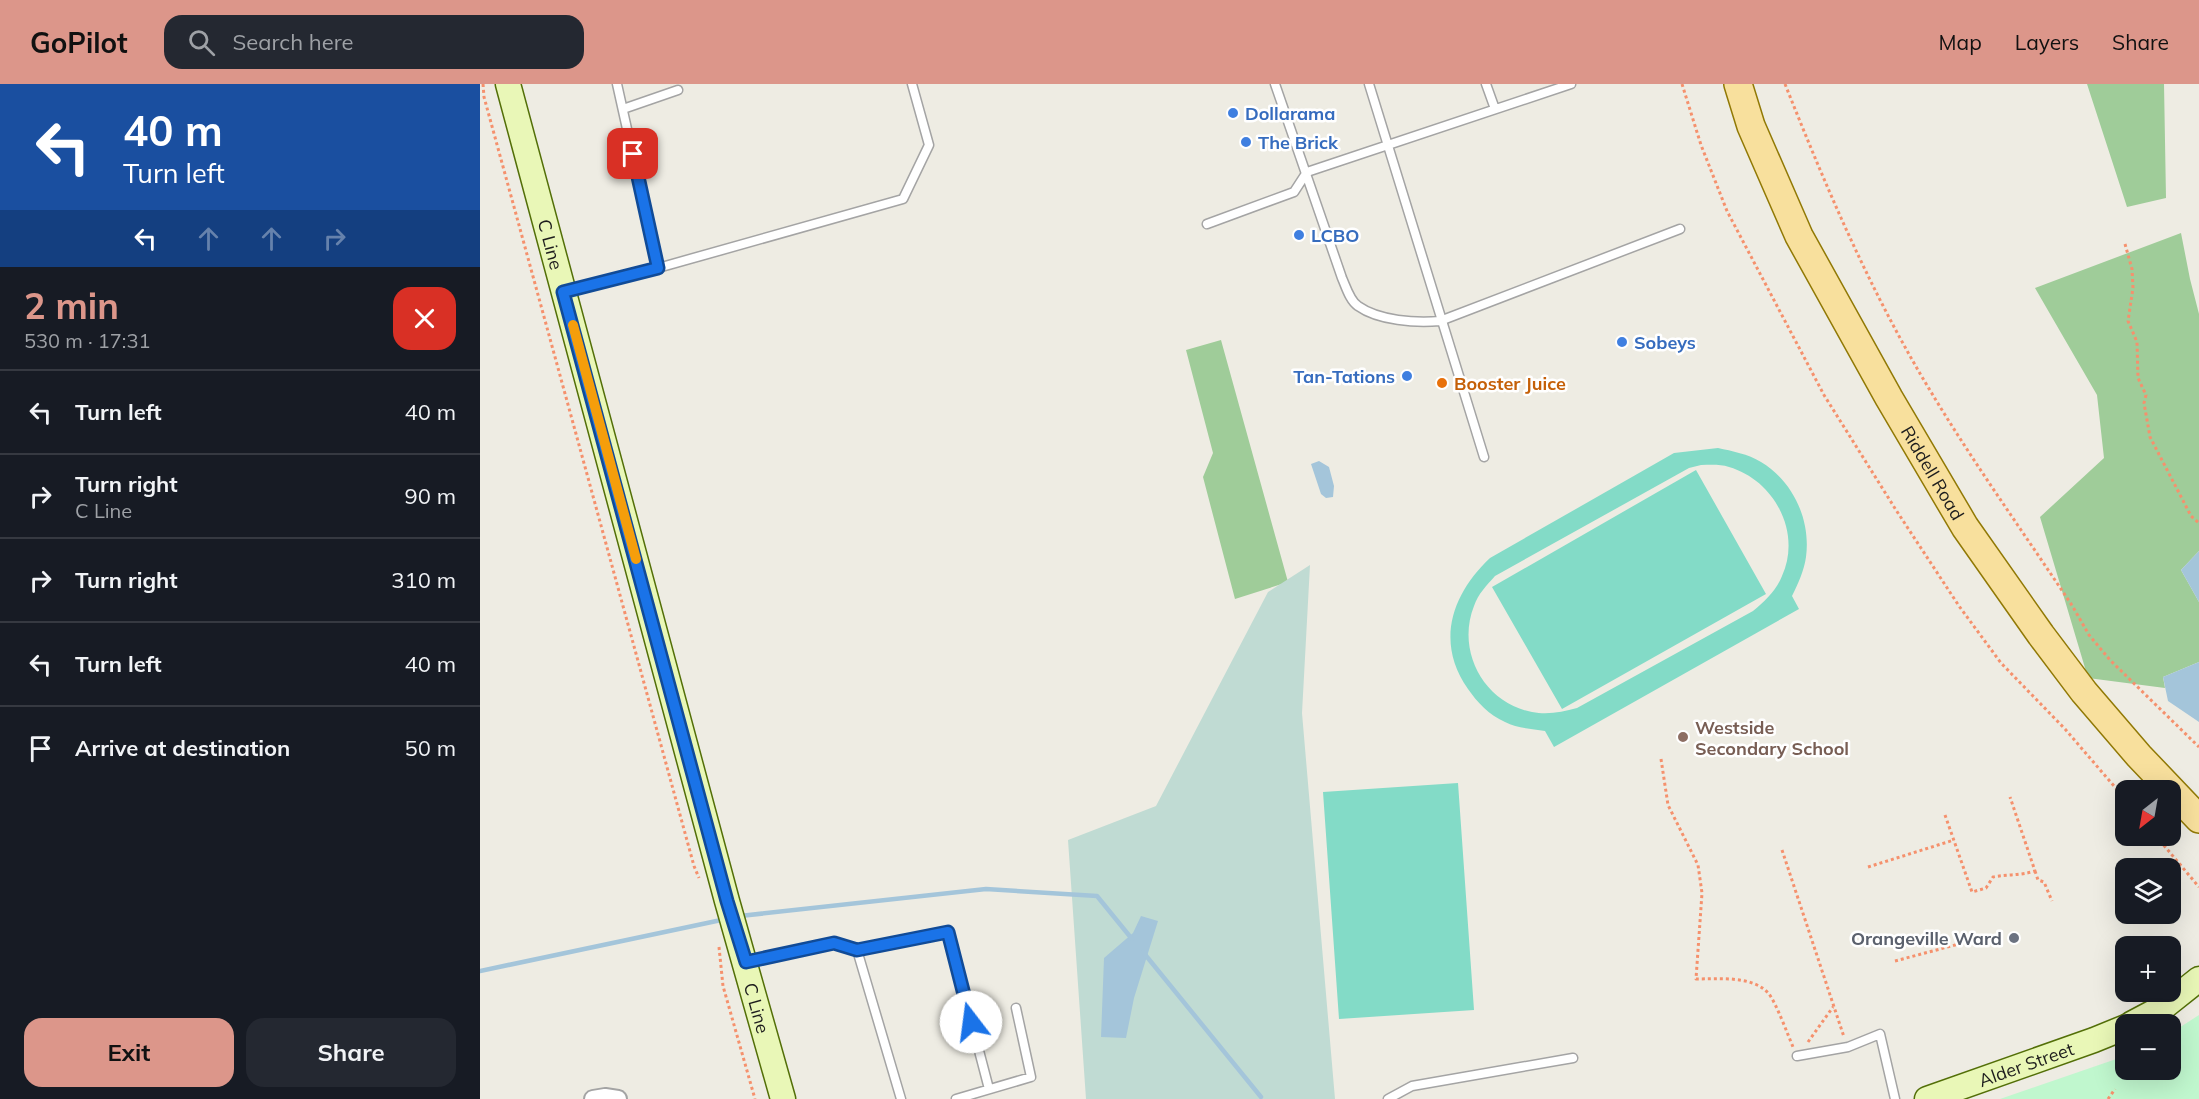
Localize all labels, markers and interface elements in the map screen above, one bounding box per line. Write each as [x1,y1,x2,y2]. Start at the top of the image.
search box [164,15,584,69]
text: GoPilot [30,25,128,60]
icon: search [185,26,218,59]
text: Search here [233,28,354,56]
text: Map [1939,29,1982,55]
text: Layers [2015,29,2079,55]
text: Share [2112,29,2169,55]
place label: Dollarama [1245,102,1335,125]
text: 40 m [123,104,223,157]
marker: Dollarama [1226,106,1240,120]
icon: left [24,108,102,186]
pin [607,128,658,179]
place label: The Brick [1258,131,1339,154]
marker: The Brick [1239,135,1253,149]
icon: arrive [616,137,649,170]
text: Turn left [123,156,225,190]
street label: C Line [533,216,569,272]
icon: left [129,222,162,255]
icon: ahead [192,222,225,255]
icon: ahead [255,222,288,255]
icon: right [318,222,351,255]
place label: LCBO [1311,224,1359,247]
marker: LCBO [1292,228,1306,242]
text: 2 min [24,283,119,328]
button: close [393,287,456,350]
text: 530 m · 17:31 [24,328,150,353]
place label: Sobeys [1634,331,1696,354]
marker: Sobeys [1615,335,1629,349]
place label: Tan-Tations [1293,365,1395,388]
marker: Tan-Tations [1400,369,1414,383]
place label: Booster Juice [1454,372,1566,395]
marker: Booster Juice [1435,376,1449,390]
icon: left [24,396,57,429]
text: Turn left [75,398,162,426]
text: 40 m [405,398,456,426]
street label: Riddell Road [1896,421,1970,524]
text: Turn right [75,470,178,498]
icon: right [24,480,57,513]
text: 90 m [405,482,456,510]
text: C Line [75,498,132,523]
icon: right [24,564,57,597]
text: Turn right [75,566,178,594]
text: 310 m [391,566,456,594]
icon: left [24,648,57,681]
text: Turn left [75,650,162,678]
text: 40 m [405,650,456,678]
place label: Westside Secondary School [1695,716,1849,760]
marker: Westside Secondary School [1676,730,1690,744]
icon: arrive [24,732,57,765]
text: Arrive at destination [75,734,290,762]
text: 50 m [405,734,456,762]
north arrow [2115,780,2181,846]
map controls [2115,780,2181,1080]
button: layers [2115,858,2181,924]
place label: Orangeville Ward [1851,927,2002,950]
marker: Orangeville Ward [2007,931,2021,945]
button: + [2115,936,2181,1002]
street label: C Line [739,980,775,1036]
position arrow [939,990,1003,1054]
button: − [2115,1014,2181,1080]
button: Exit [24,1018,234,1087]
button: Share [246,1018,456,1087]
street label: Alder Street [1975,1037,2077,1091]

